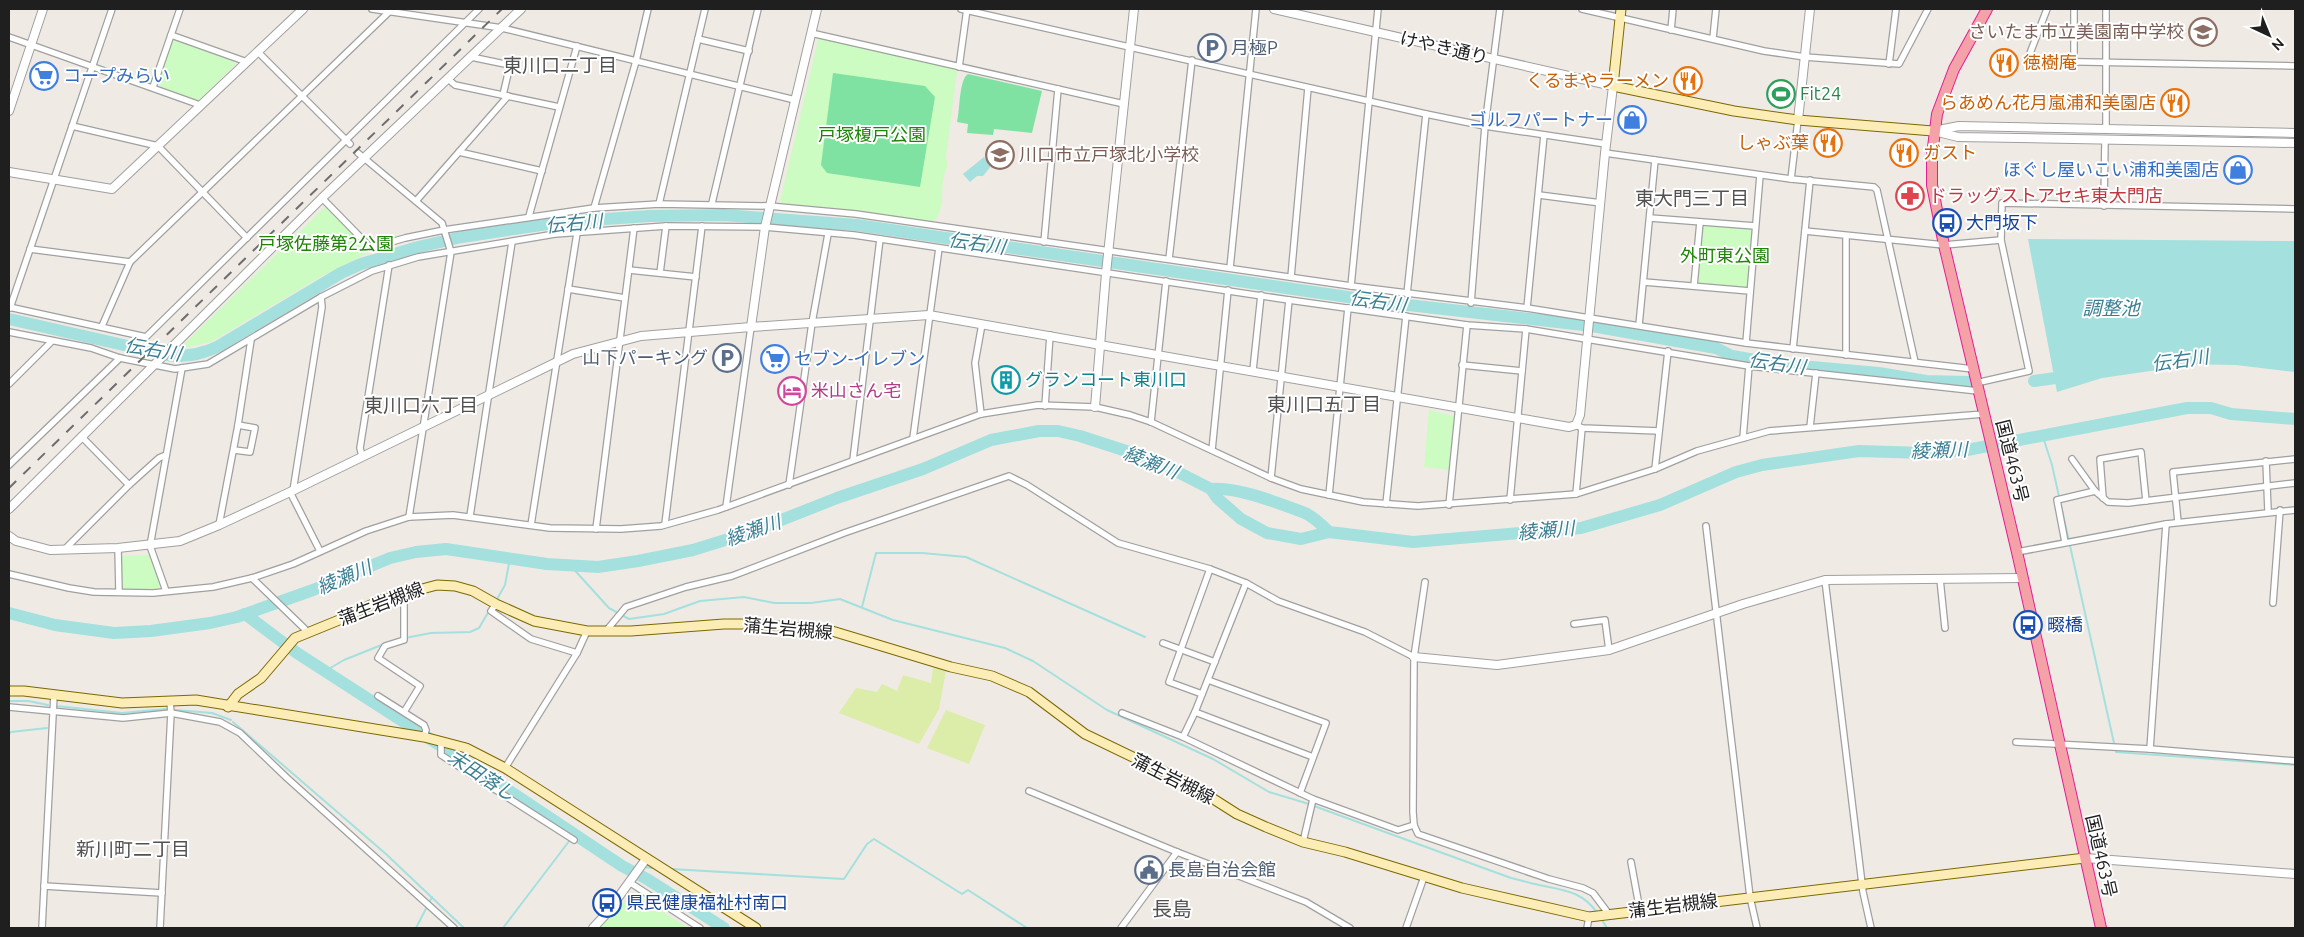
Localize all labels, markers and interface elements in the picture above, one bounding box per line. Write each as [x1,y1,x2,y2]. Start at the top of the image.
north arrow [2244,10,2294,60]
school or university icon: さいたま市立美園南中学校 [2188,17,2218,47]
place label: さいたま市立美園南中学校 [1969,21,2184,41]
street label: けやき通り [1398,27,1490,67]
parking icon: 月極P [1197,33,1227,63]
text: N [2269,35,2287,54]
place label: 月極P [1231,37,1278,57]
restaurant icon: 徳樹庵 [1989,48,2019,78]
place label: 徳樹庵 [2023,52,2077,72]
district label: 東川口二丁目 [503,54,617,76]
supermarket icon: コープみらい [29,61,59,91]
place label: コープみらい [63,65,170,85]
restaurant icon: くるまやラーメン [1673,66,1703,96]
place label: くるまやラーメン [1526,70,1669,90]
sports icon: Fit24 [1766,79,1796,109]
place label: Fit24 [1800,83,1841,103]
restaurant icon: らあめん花月嵐浦和美園店 [2160,88,2190,118]
place label: らあめん花月嵐浦和美園店 [1940,92,2156,112]
shop icon: ゴルフパートナー [1617,105,1647,135]
place label: ゴルフパートナー [1469,109,1613,129]
park label: 戸塚榎戸公園 [818,124,926,144]
restaurant icon: しゃぶ葉 [1813,128,1843,158]
place label: しゃぶ葉 [1737,132,1809,152]
restaurant icon: ガスト [1889,138,1919,168]
school or university icon: 川口市立戸塚北小学校 [985,140,1015,170]
place label: ガスト [1923,142,1977,162]
place label: 川口市立戸塚北小学校 [1019,144,1199,164]
shop icon: ほぐし屋いこい浦和美園店 [2223,155,2253,185]
place label: ほぐし屋いこい浦和美園店 [2003,159,2219,179]
pharmacy icon: ドラッグストアセキ東大門店 [1895,181,1925,211]
place label: ドラッグストアセキ東大門店 [1929,185,2163,205]
district label: 東大門三丁目 [1635,187,1749,209]
bus stop icon: 大門坂下 [1932,208,1962,238]
water label: 伝右川 [545,209,605,236]
place label: 大門坂下 [1966,212,2038,232]
water label: 伝右川 [947,228,1009,258]
park label: 戸塚佐藤第2公園 [258,233,394,253]
park label: 外町東公園 [1680,245,1770,265]
water label: 伝右川 [1348,286,1410,316]
water label: 調整池 [2082,297,2141,319]
water label: 伝右川 [123,333,185,365]
parking icon: 山下パーキング [712,343,742,373]
supermarket icon: セブン-イレブン [760,344,790,374]
water label: 伝右川 [2150,345,2212,375]
place label: 山下パーキング [583,347,708,367]
place label: セブン-イレブン [794,348,925,368]
water label: 伝右川 [1747,348,1809,378]
building icon: グランコート東川口 [991,365,1021,395]
place label: グランコート東川口 [1025,369,1187,389]
hotel icon: 米山さん宅 [777,376,807,406]
place label: 米山さん宅 [811,380,901,400]
district label: 東川口五丁目 [1267,393,1381,415]
district label: 東川口六丁目 [364,394,478,416]
street label: 国道463号 [1993,417,2033,504]
water label: 綾瀬川 [1910,438,1970,462]
water label: 綾瀬川 [1120,441,1183,484]
water label: 綾瀬川 [722,510,785,550]
water label: 綾瀬川 [1517,516,1577,543]
water label: 綾瀬川 [313,555,376,598]
street label: 蒲生岩槻線 [335,578,426,629]
bus stop icon: 畷橋 [2013,610,2043,640]
street label: 蒲生岩槻線 [742,614,834,642]
place label: 畷橋 [2047,614,2083,634]
water label: 末田落し [444,745,520,805]
street label: 蒲生岩槻線 [1129,749,1218,807]
street label: 国道463号 [2083,812,2121,899]
district label: 新川町二丁目 [76,838,190,860]
public building icon: 長島自治会館 [1134,855,1164,885]
place label: 長島自治会館 [1168,859,1276,879]
bus stop icon: 県民健康福祉村南口 [592,888,622,918]
street label: 蒲生岩槻線 [1627,890,1719,920]
place label: 県民健康福祉村南口 [626,892,788,912]
district label: 長島 [1152,897,1192,920]

